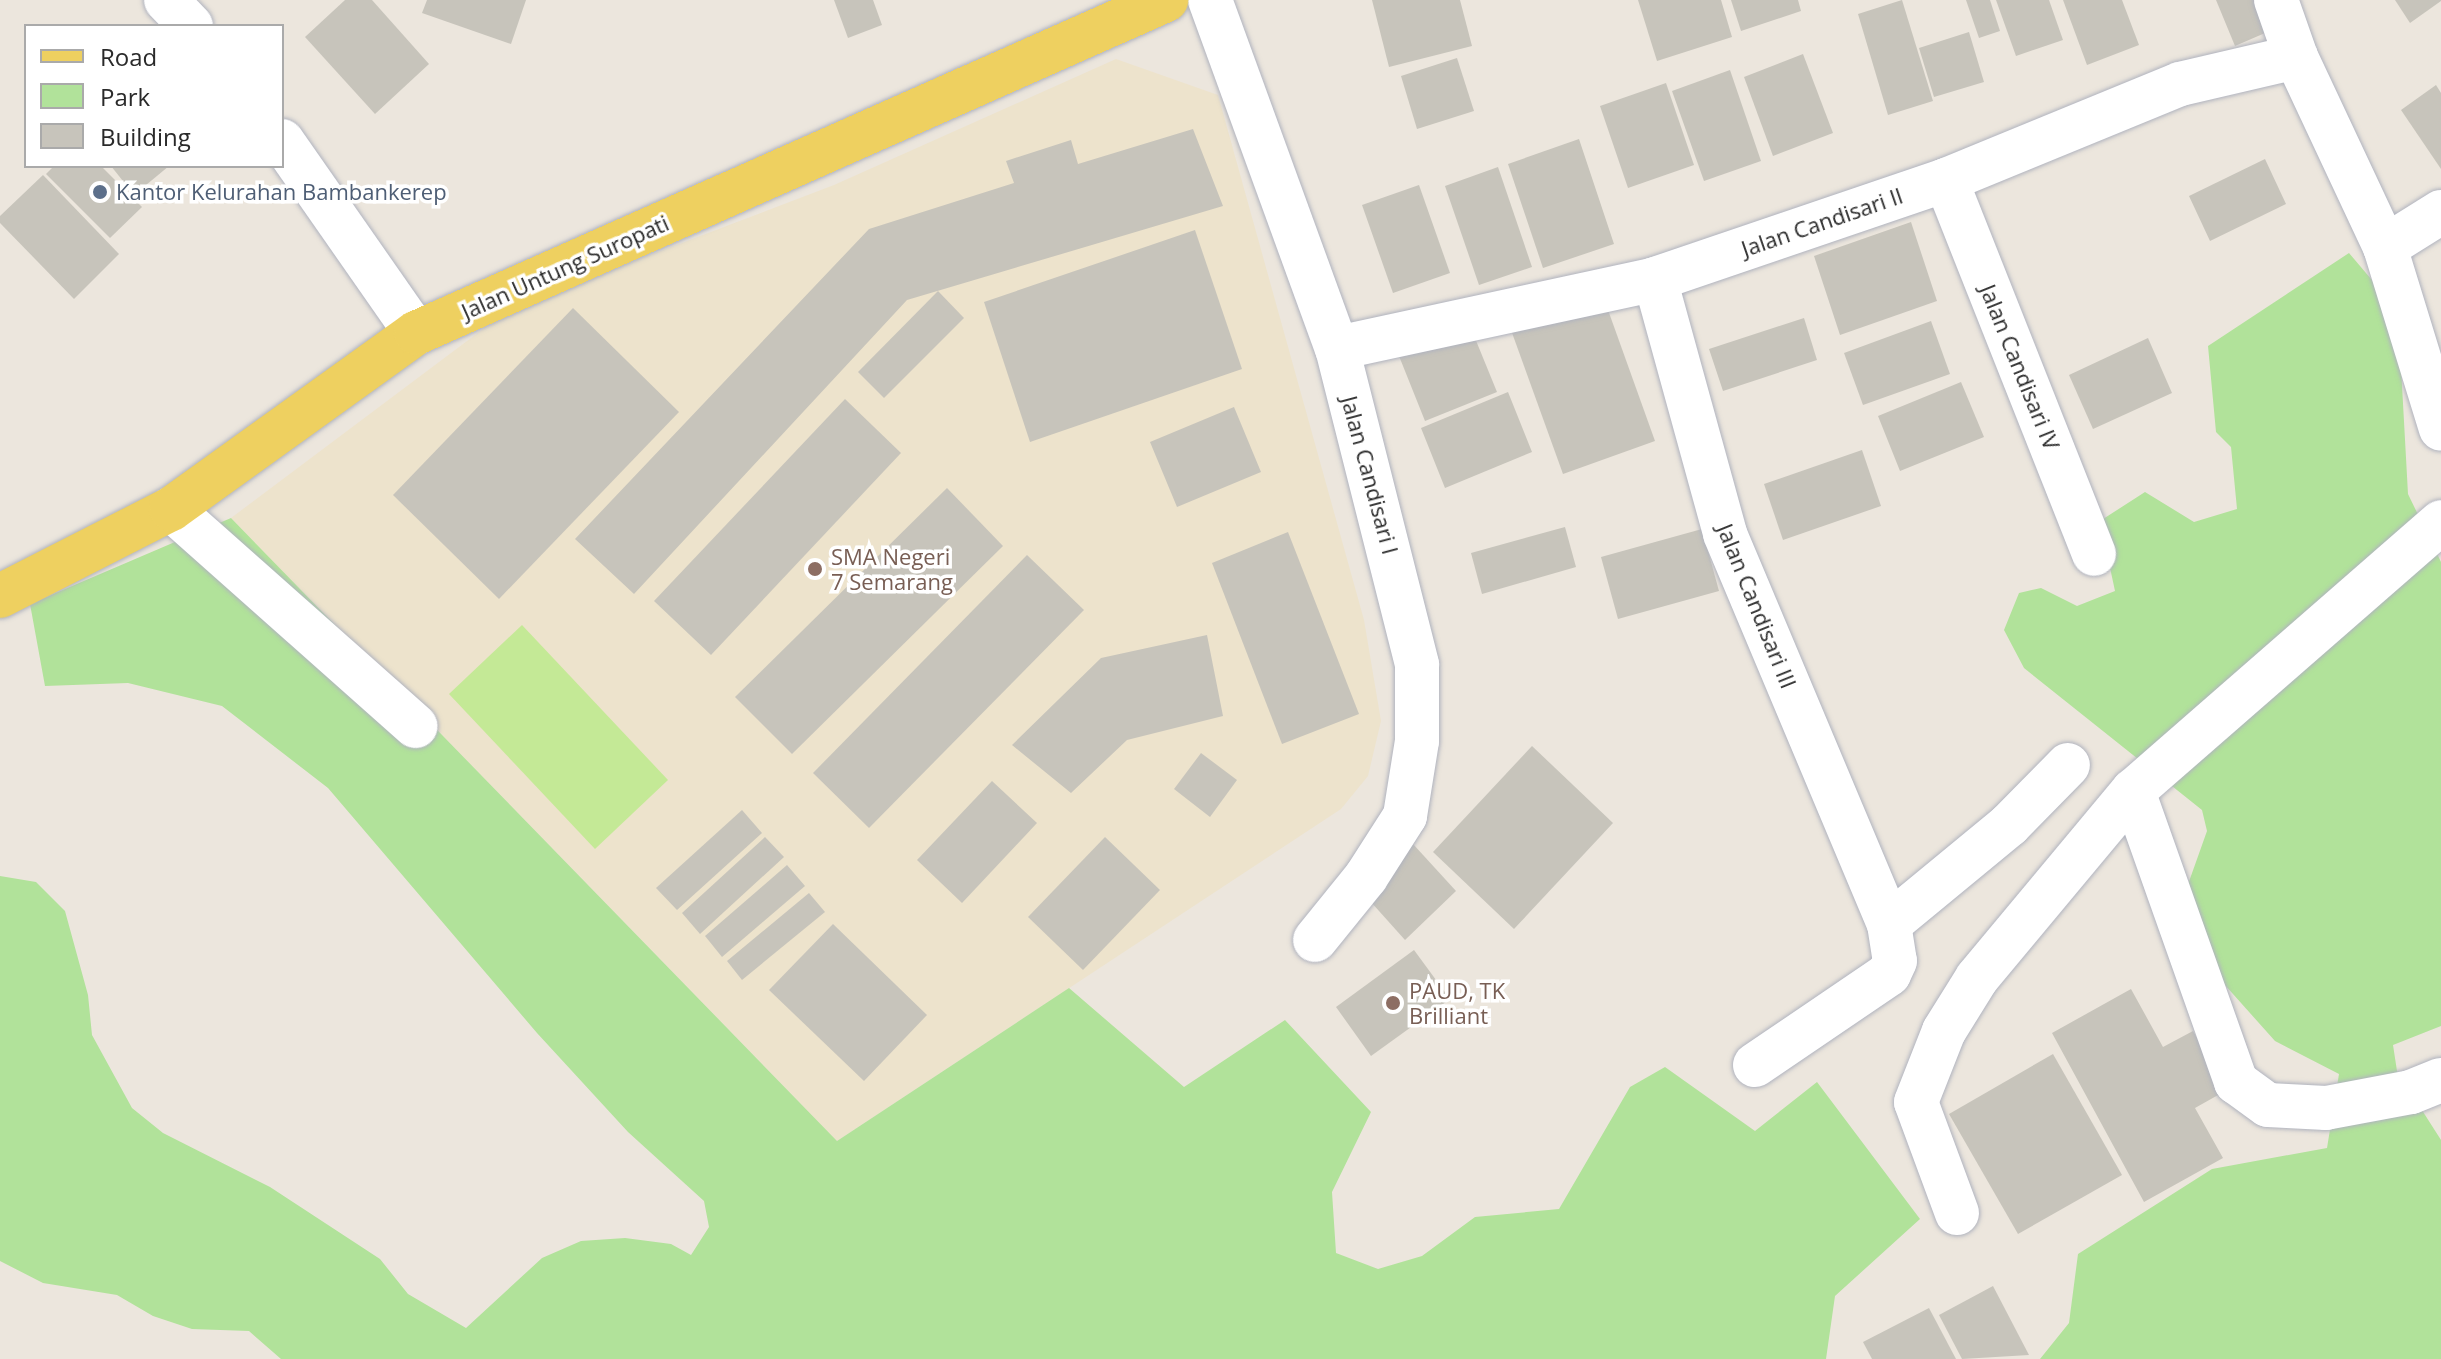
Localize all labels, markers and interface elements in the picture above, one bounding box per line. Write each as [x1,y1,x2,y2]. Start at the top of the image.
legend [24,24,284,168]
text: Road [100,40,157,73]
text: Park [100,80,150,113]
text: Building [100,120,191,153]
place label: Kantor Kelurahan Bambankerep [116,179,447,205]
street label: Jalan Candisari II [1738,182,1906,262]
marker: Kantor Kelurahan Bambankerep [91,183,109,201]
street label: Jalan Untung Suropati [457,209,673,325]
street label: Jalan Candisari IV [1975,280,2065,454]
street label: Jalan Candisari I [1336,393,1404,557]
street label: Jalan Candisari III [1712,520,1802,692]
place label: SMA Negeri 7 Semarang [831,543,953,594]
marker: SMA Negeri 7 Semarang [806,560,824,578]
place label: PAUD, TK Brilliant [1409,977,1505,1028]
marker: PAUD, TK Brilliant [1384,994,1402,1012]

